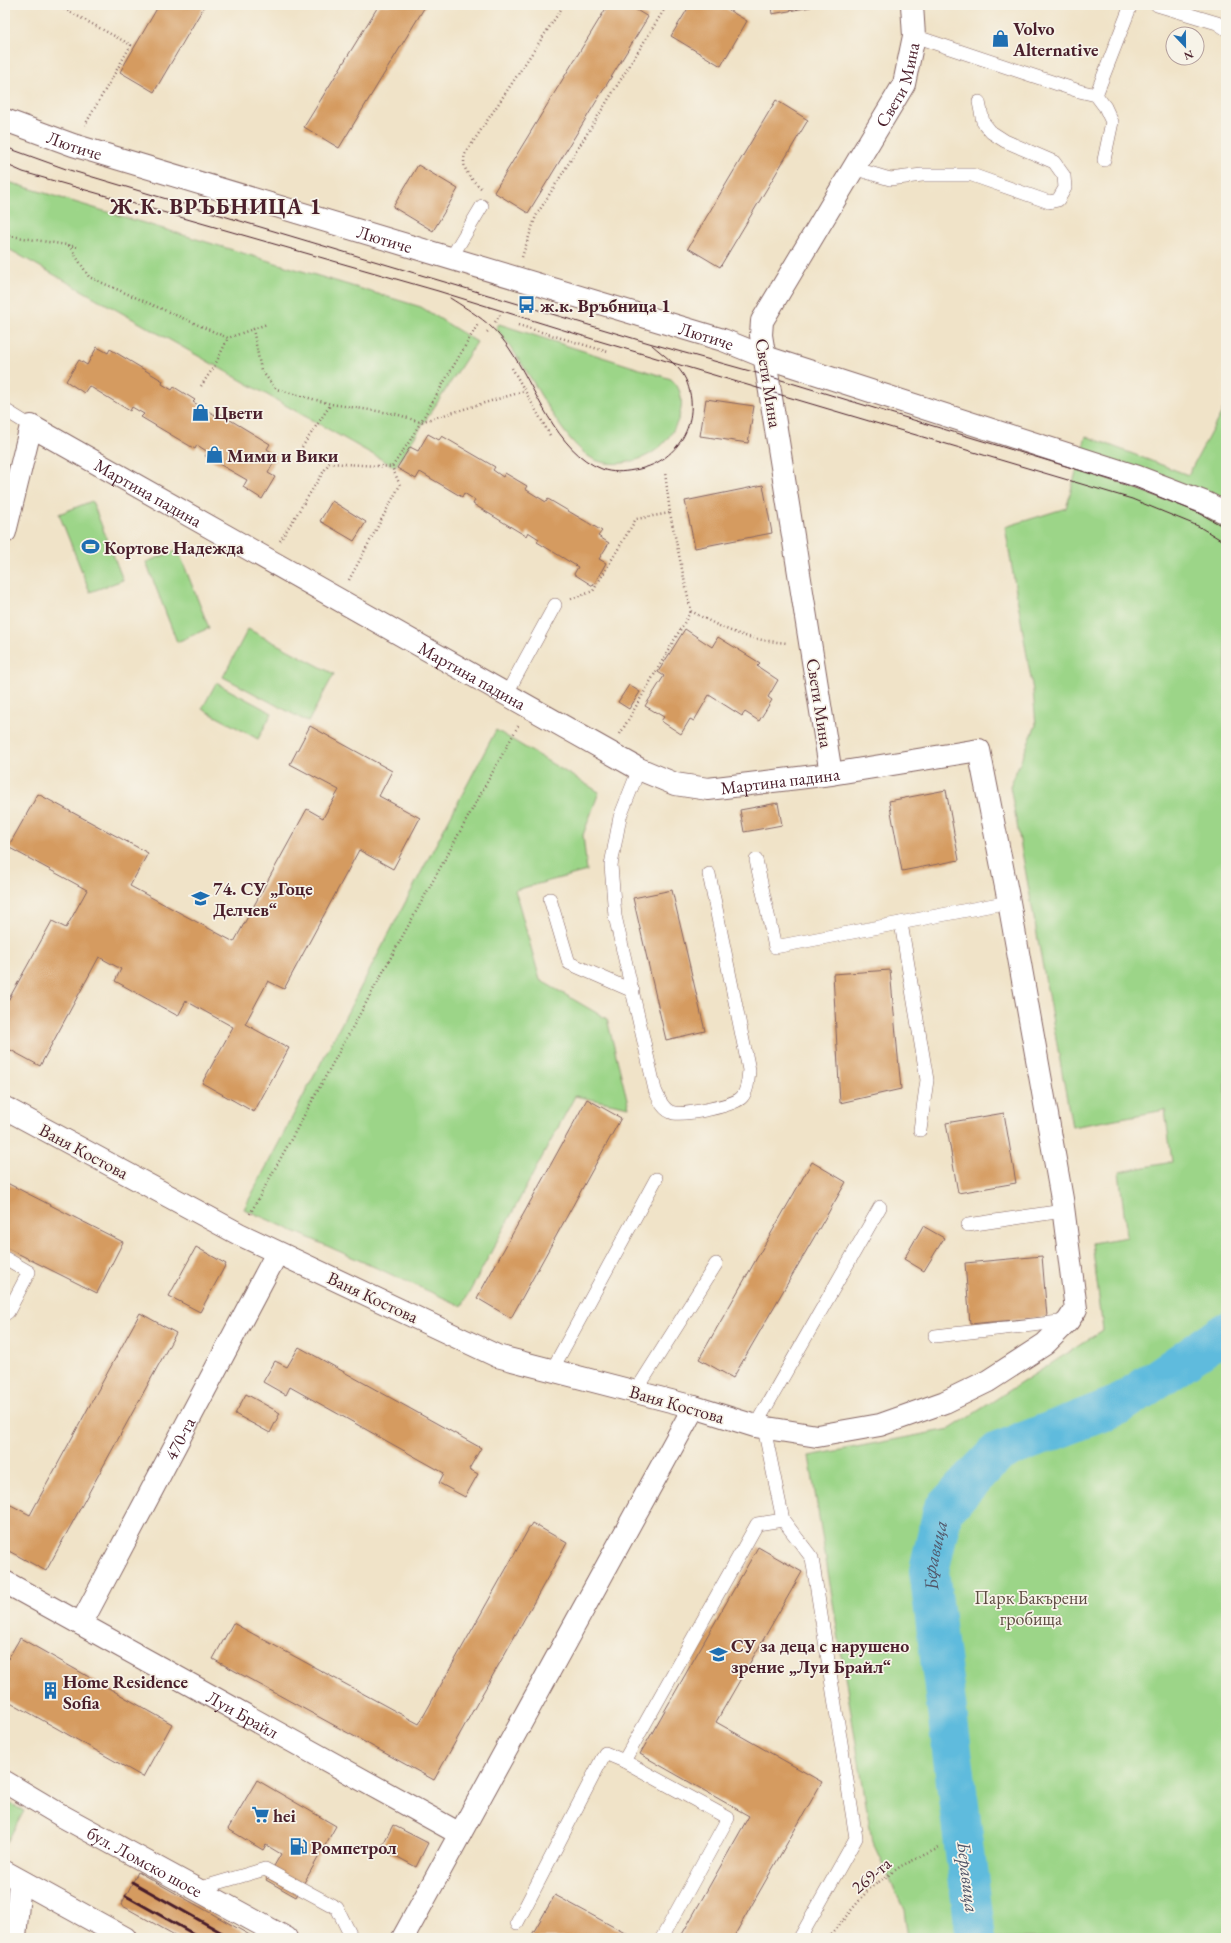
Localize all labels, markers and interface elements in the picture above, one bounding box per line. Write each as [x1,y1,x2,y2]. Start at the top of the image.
place label: Volvo Alternative [1012,17,1099,61]
north arrow [1165,26,1205,66]
shop icon: Volvo Alternative [990,28,1010,48]
street label: Свети Мина [869,39,924,131]
text: N [1182,47,1195,63]
street label: Лютиче [44,125,105,165]
district label: Ж.К. ВРЪБНИЦА 1 [109,192,322,221]
street label: Лютиче [354,219,415,258]
place label: ж.к. Връбница 1 [540,294,671,317]
bus stop icon: ж.к. Връбница 1 [517,295,537,315]
street label: Лютиче [676,316,738,355]
street label: Свети Мина [751,337,788,430]
place label: Цвети [214,401,263,424]
shop icon: Цвети [191,402,211,422]
place label: Мими и Вики [227,444,339,467]
shop icon: Мими и Вики [204,445,224,465]
street label: Мартина падина [91,453,207,532]
place label: Кортове Надежда [104,536,244,559]
sports icon: Кортове Надежда [81,537,101,557]
street label: Мартина падина [415,636,531,715]
street label: Свети Мина [802,657,839,750]
street label: Мартина падина [719,761,842,799]
place label: 74. СУ „Гоце Делчев“ [213,877,313,921]
school or university icon: 74. СУ „Гоце Делчев“ [190,888,210,908]
street label: Ваня Костова [35,1118,133,1184]
street label: Ваня Костова [324,1266,423,1328]
street label: Ваня Костова [627,1379,728,1429]
street label: 470-та [158,1412,200,1464]
water label: Беравица [916,1518,953,1593]
park label: Парк Бакърени гробища [974,1586,1088,1630]
place label: СУ за деца с нарушено зрение „Луи Брайл“ [731,1634,909,1678]
school or university icon: СУ за деца с нарушено зрение „Луи Брайл“ [708,1645,728,1665]
place label: Home Residence Sofia [63,1670,188,1714]
building icon: Home Residence Sofia [40,1681,60,1701]
street label: Луи Брайл [203,1685,283,1743]
place label: hei [273,1804,297,1827]
supermarket icon: hei [250,1805,270,1825]
street label: бул. Ломско шосе [83,1821,207,1902]
place label: Ромпетрол [311,1836,397,1859]
fuel station icon: Ромпетрол [288,1837,308,1857]
water label: Беравица [951,1839,985,1914]
street label: 269-та [846,1851,896,1898]

